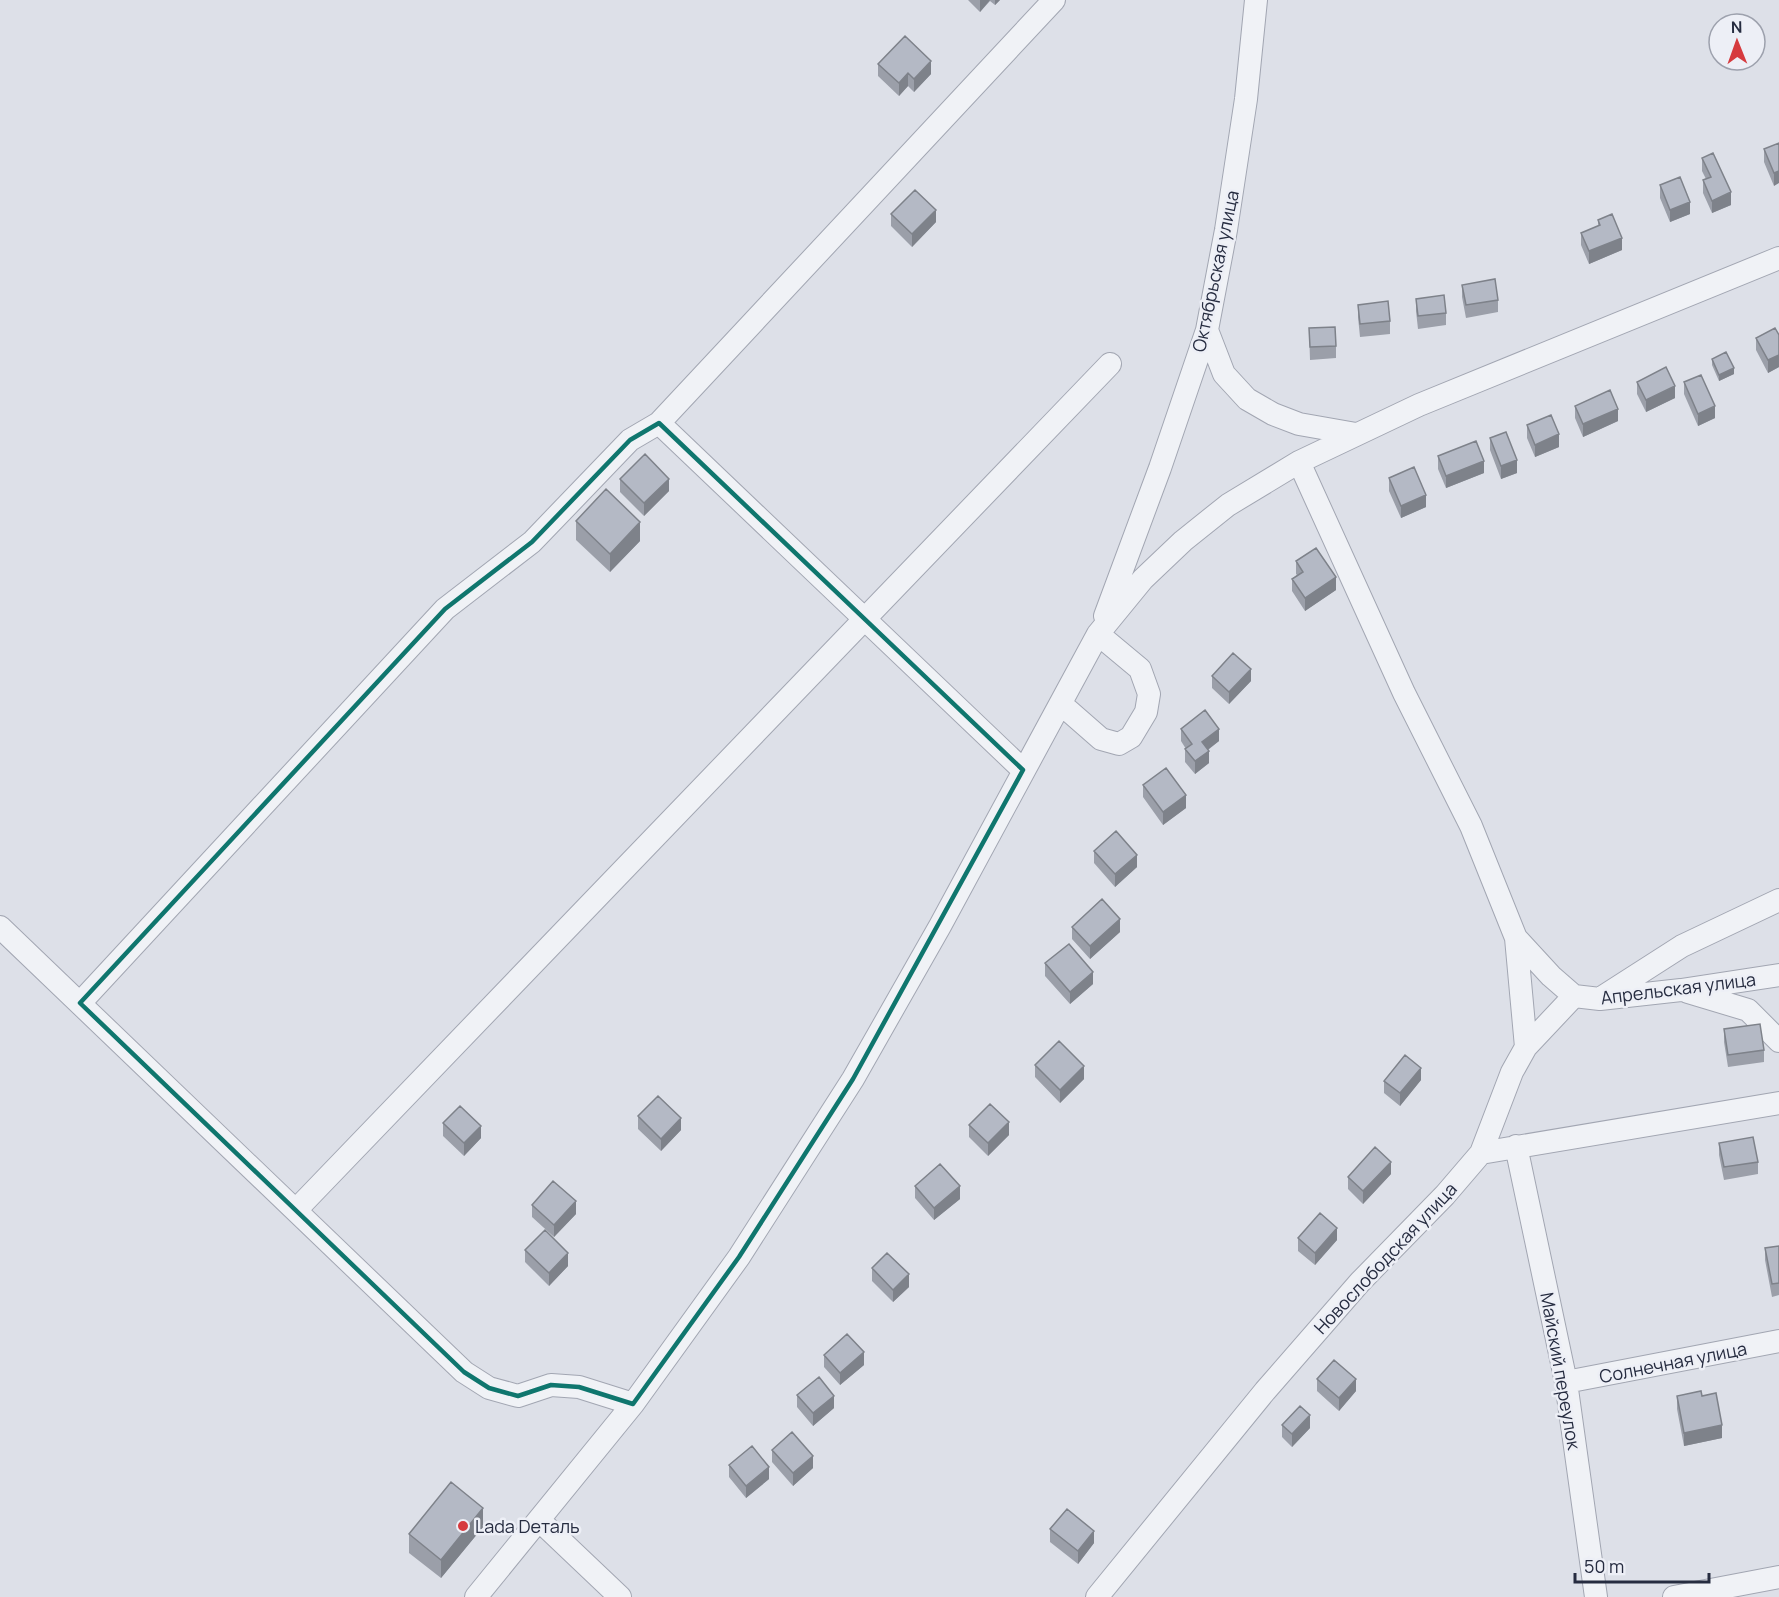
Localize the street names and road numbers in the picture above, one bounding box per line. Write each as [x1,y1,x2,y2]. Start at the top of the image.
street label: Октябрьская улица [1186,188,1244,354]
street label: Апрельская улица [1599,967,1757,1009]
street label: Новослободская улица [1308,1177,1462,1339]
street label: Майский переулок [1535,1291,1587,1453]
street label: Солнечная улица [1597,1336,1749,1388]

